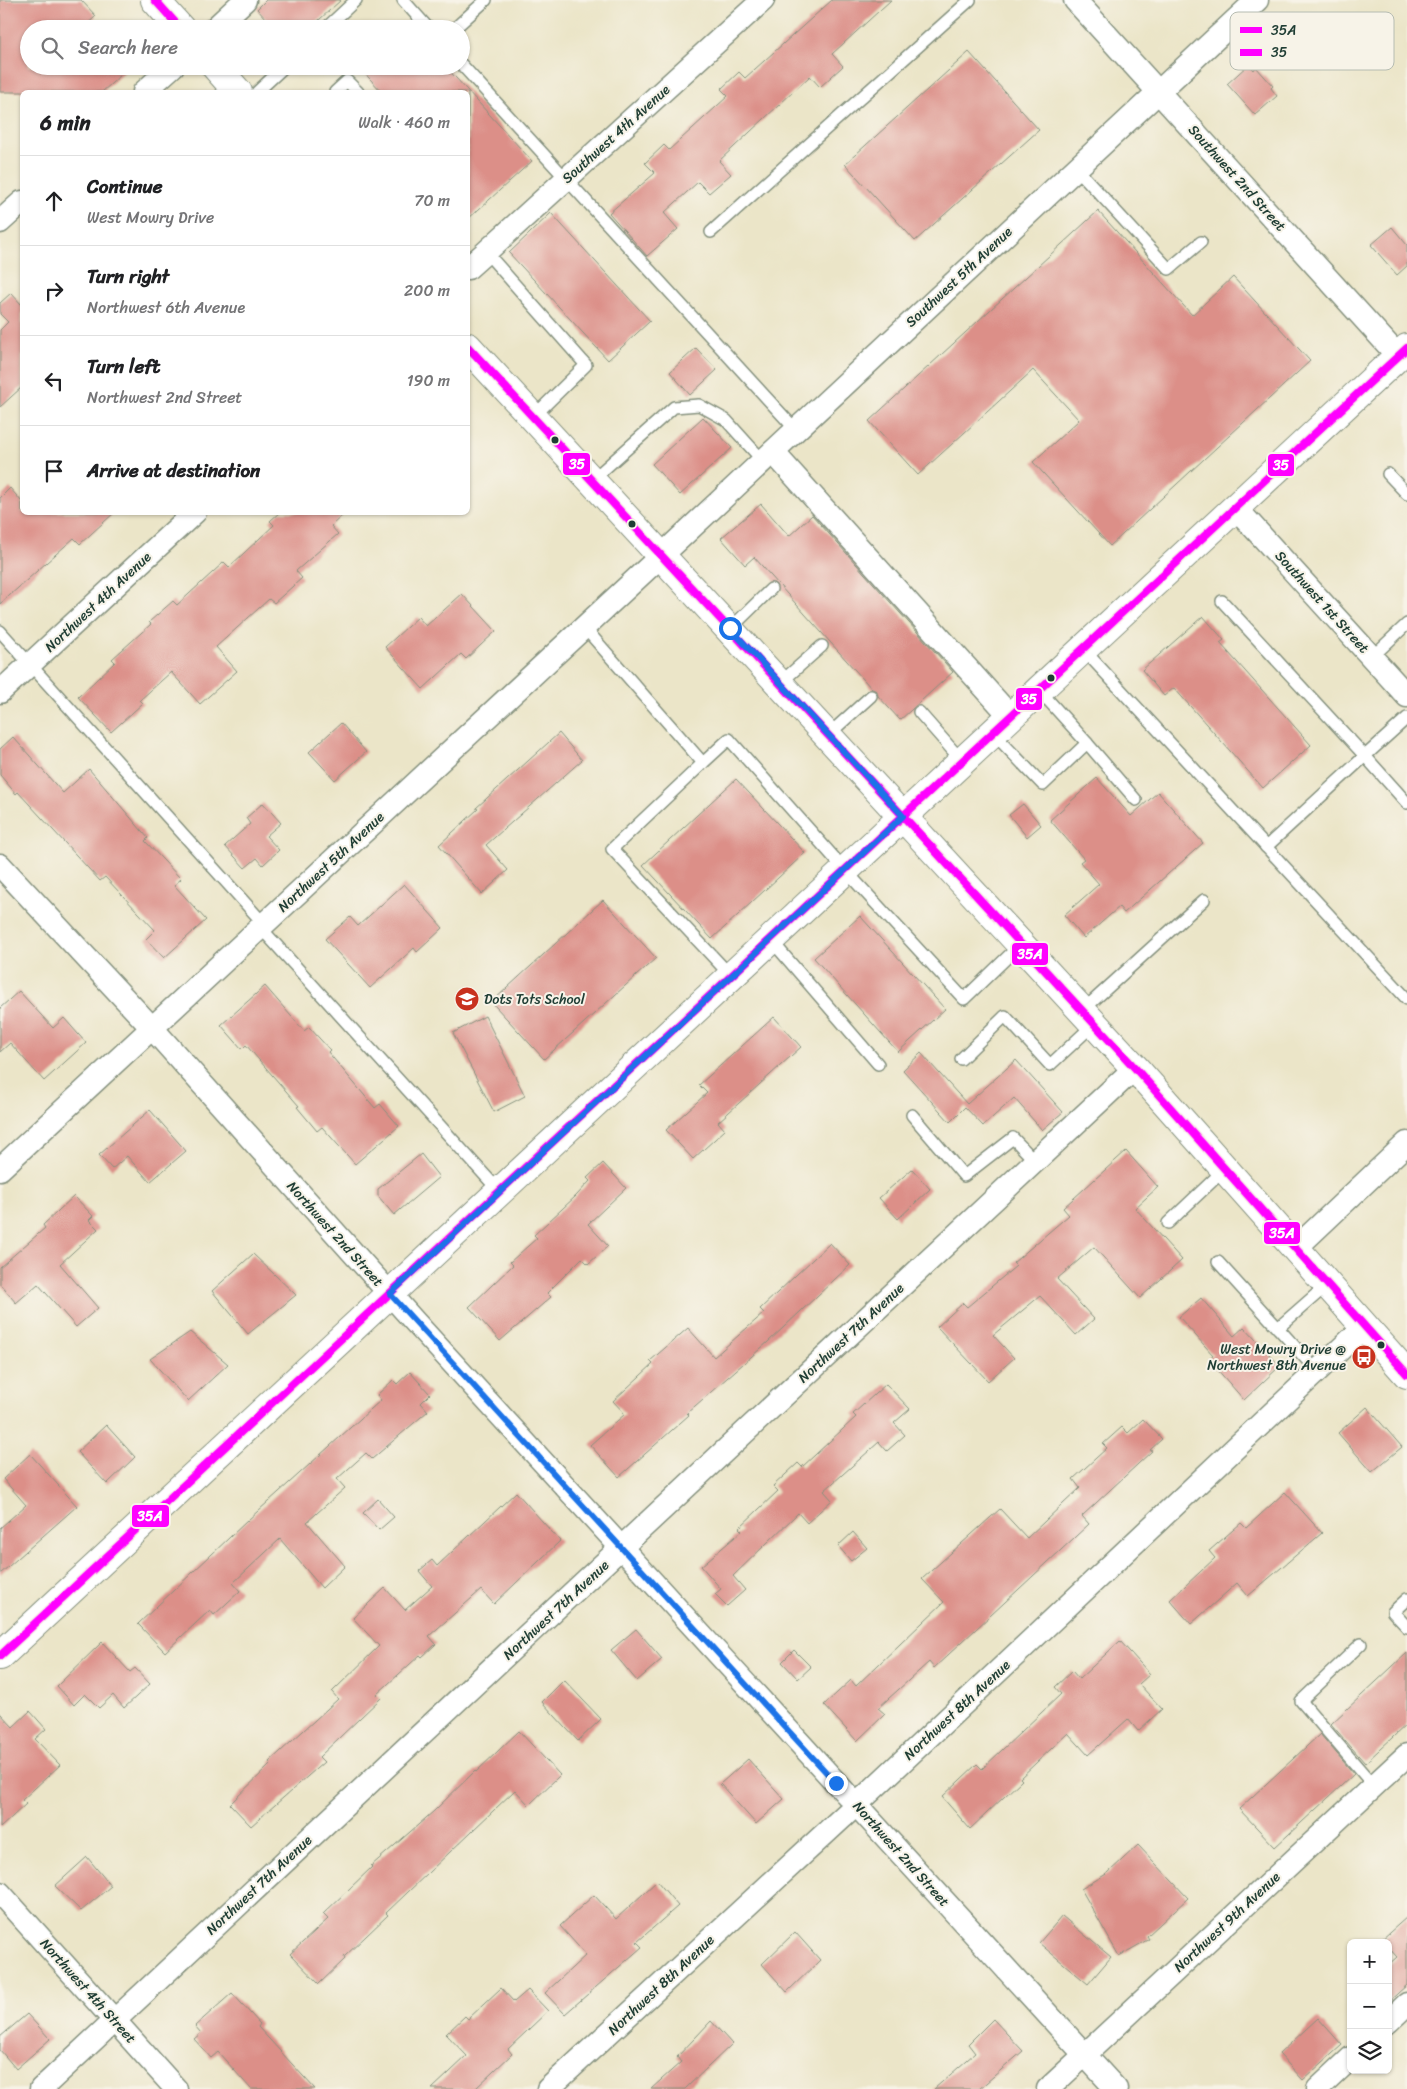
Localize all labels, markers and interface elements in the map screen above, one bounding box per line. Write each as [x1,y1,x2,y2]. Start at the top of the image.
legend [1230,12,1394,70]
text: 35A [1271,18,1296,43]
search box [20,20,470,75]
text: Search here [78,31,178,64]
icon: search [38,34,66,62]
text: 35 [1271,40,1288,65]
street label: Southwest 4th Avenue [556,78,676,190]
text: 6 min [40,104,91,142]
text: Walk · 460 m [358,108,450,137]
street label: Southwest 2nd Street [1182,119,1292,237]
text: Continue [87,170,163,203]
text: 70 m [414,186,450,215]
icon: ahead [40,187,68,215]
text: West Mowry Drive [87,203,214,232]
street label: Southwest 5th Avenue [899,220,1019,334]
text: Turn right [87,260,169,293]
text: 200 m [404,276,450,305]
icon: right [40,277,68,305]
text: Northwest 6th Avenue [87,293,245,322]
text: Turn left [87,350,160,383]
text: 190 m [407,366,450,395]
icon: left [40,367,68,395]
text: Northwest 2nd Street [87,383,242,412]
unlabelled marker [550,435,560,445]
line badge: 35 [562,452,591,476]
text: 35 [568,452,586,477]
line badge: 35 [1267,453,1295,477]
text: 35 [1272,453,1290,478]
text: Arrive at destination [87,454,260,487]
icon: arrive [40,457,68,485]
unlabelled marker [627,519,637,529]
street label: Northwest 4th Avenue [39,545,158,659]
street label: Southwest 1st Street [1268,545,1376,659]
route start [719,617,742,640]
unlabelled marker [1046,673,1056,683]
line badge: 35 [1015,687,1043,711]
text: 35 [1020,687,1038,712]
street label: Northwest 5th Avenue [272,805,391,919]
line badge: 35A [1011,942,1049,966]
text: 35A [1016,942,1043,967]
school or university icon: Dots Tots School [454,986,480,1012]
place label: Dots Tots School [484,987,586,1012]
street label: Northwest 2nd Street [280,1175,390,1293]
line badge: 35A [1263,1221,1301,1245]
text: 35A [1268,1221,1295,1246]
street label: Northwest 7th Avenue [792,1277,910,1389]
place label: West Mowry Drive @ Northwest 8th Avenue [1207,1337,1346,1378]
unlabelled marker [1376,1340,1386,1350]
bus stop icon: West Mowry Drive @ Northwest 8th Avenue [1351,1344,1377,1370]
line badge: 35A [131,1504,170,1528]
text: 35A [136,1504,163,1529]
street label: Northwest 7th Avenue [497,1554,615,1666]
street label: Northwest 8th Avenue [898,1653,1016,1766]
route end [825,1772,848,1795]
street label: Northwest 2nd Street [846,1795,956,1913]
street label: Northwest 7th Avenue [200,1829,318,1941]
street label: Northwest 9th Avenue [1168,1865,1287,1979]
street label: Northwest 8th Avenue [602,1928,720,2041]
street label: Northwest 4th Street [33,1932,143,2050]
map controls [1347,1939,1392,2074]
button: + [1347,1939,1392,1984]
button: − [1347,1984,1392,2029]
button: layers [1347,2029,1392,2074]

